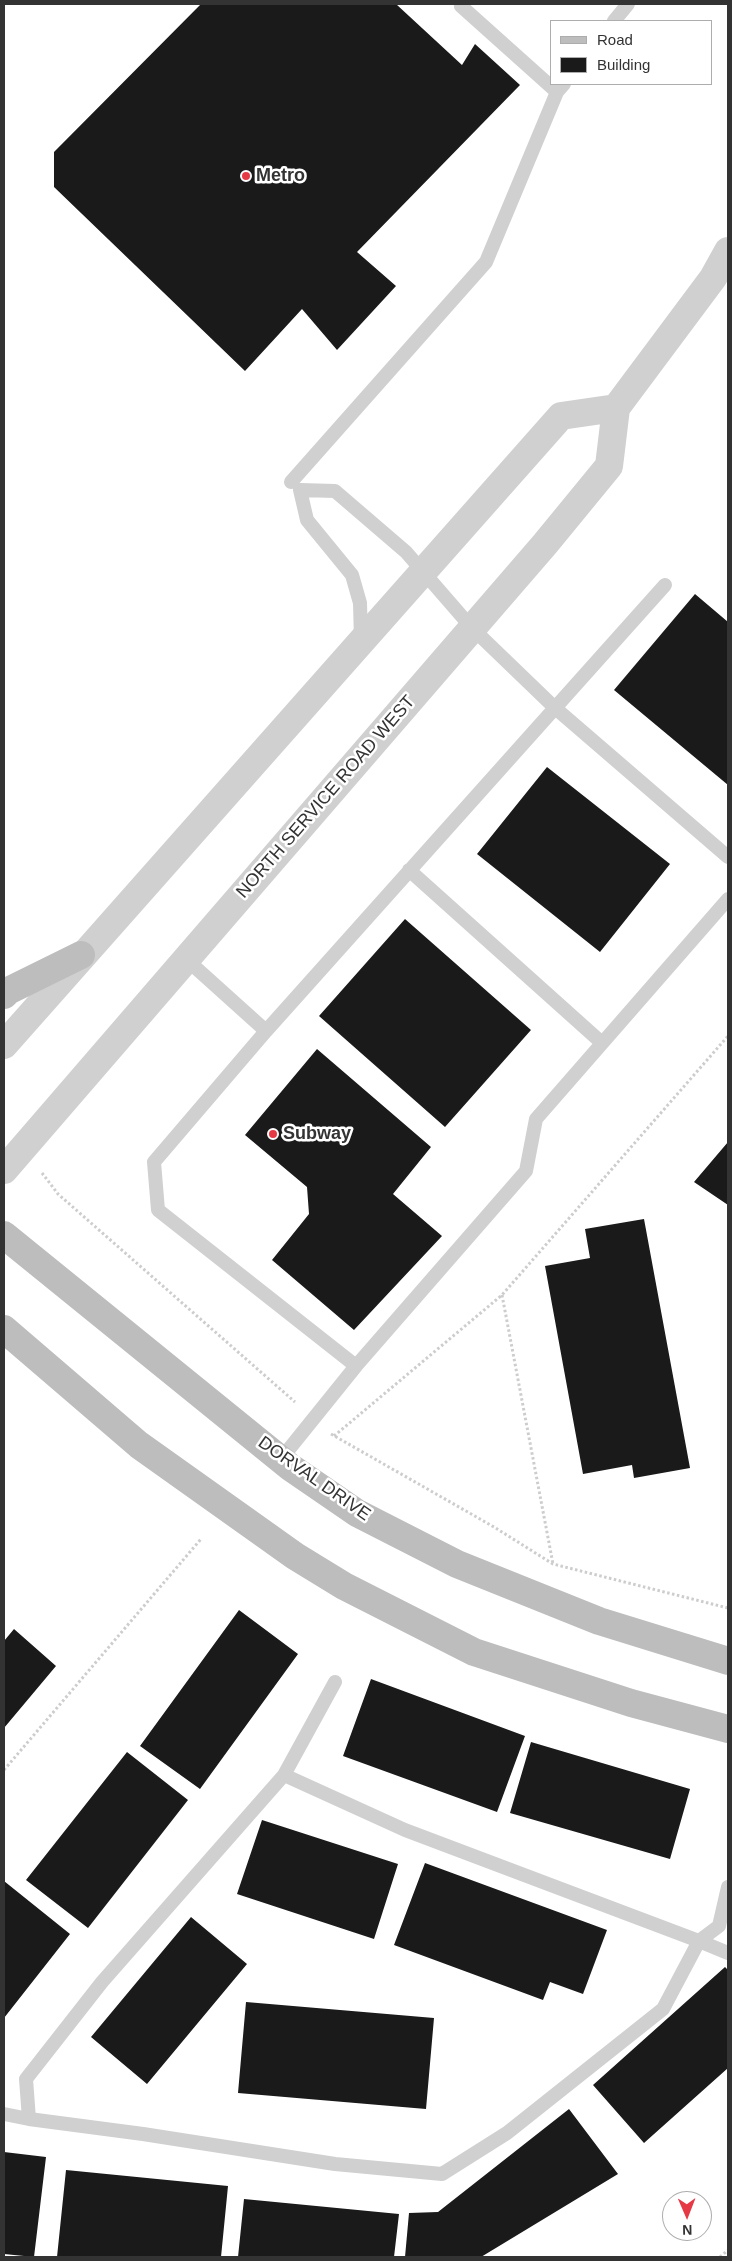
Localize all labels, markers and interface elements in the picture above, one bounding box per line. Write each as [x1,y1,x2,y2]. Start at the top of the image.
legend [550,20,712,85]
text: Road [597,31,633,48]
text: Building [597,56,650,73]
place label: Metro [256,165,305,187]
marker: Metro [240,170,252,182]
street label: NORTH SERVICE ROAD WEST [232,691,420,903]
place label: Subway [283,1123,351,1145]
marker: Subway [267,1128,279,1140]
street label: DORVAL DRIVE [254,1432,374,1526]
north arrow [662,2191,712,2241]
text: N [682,2222,692,2238]

